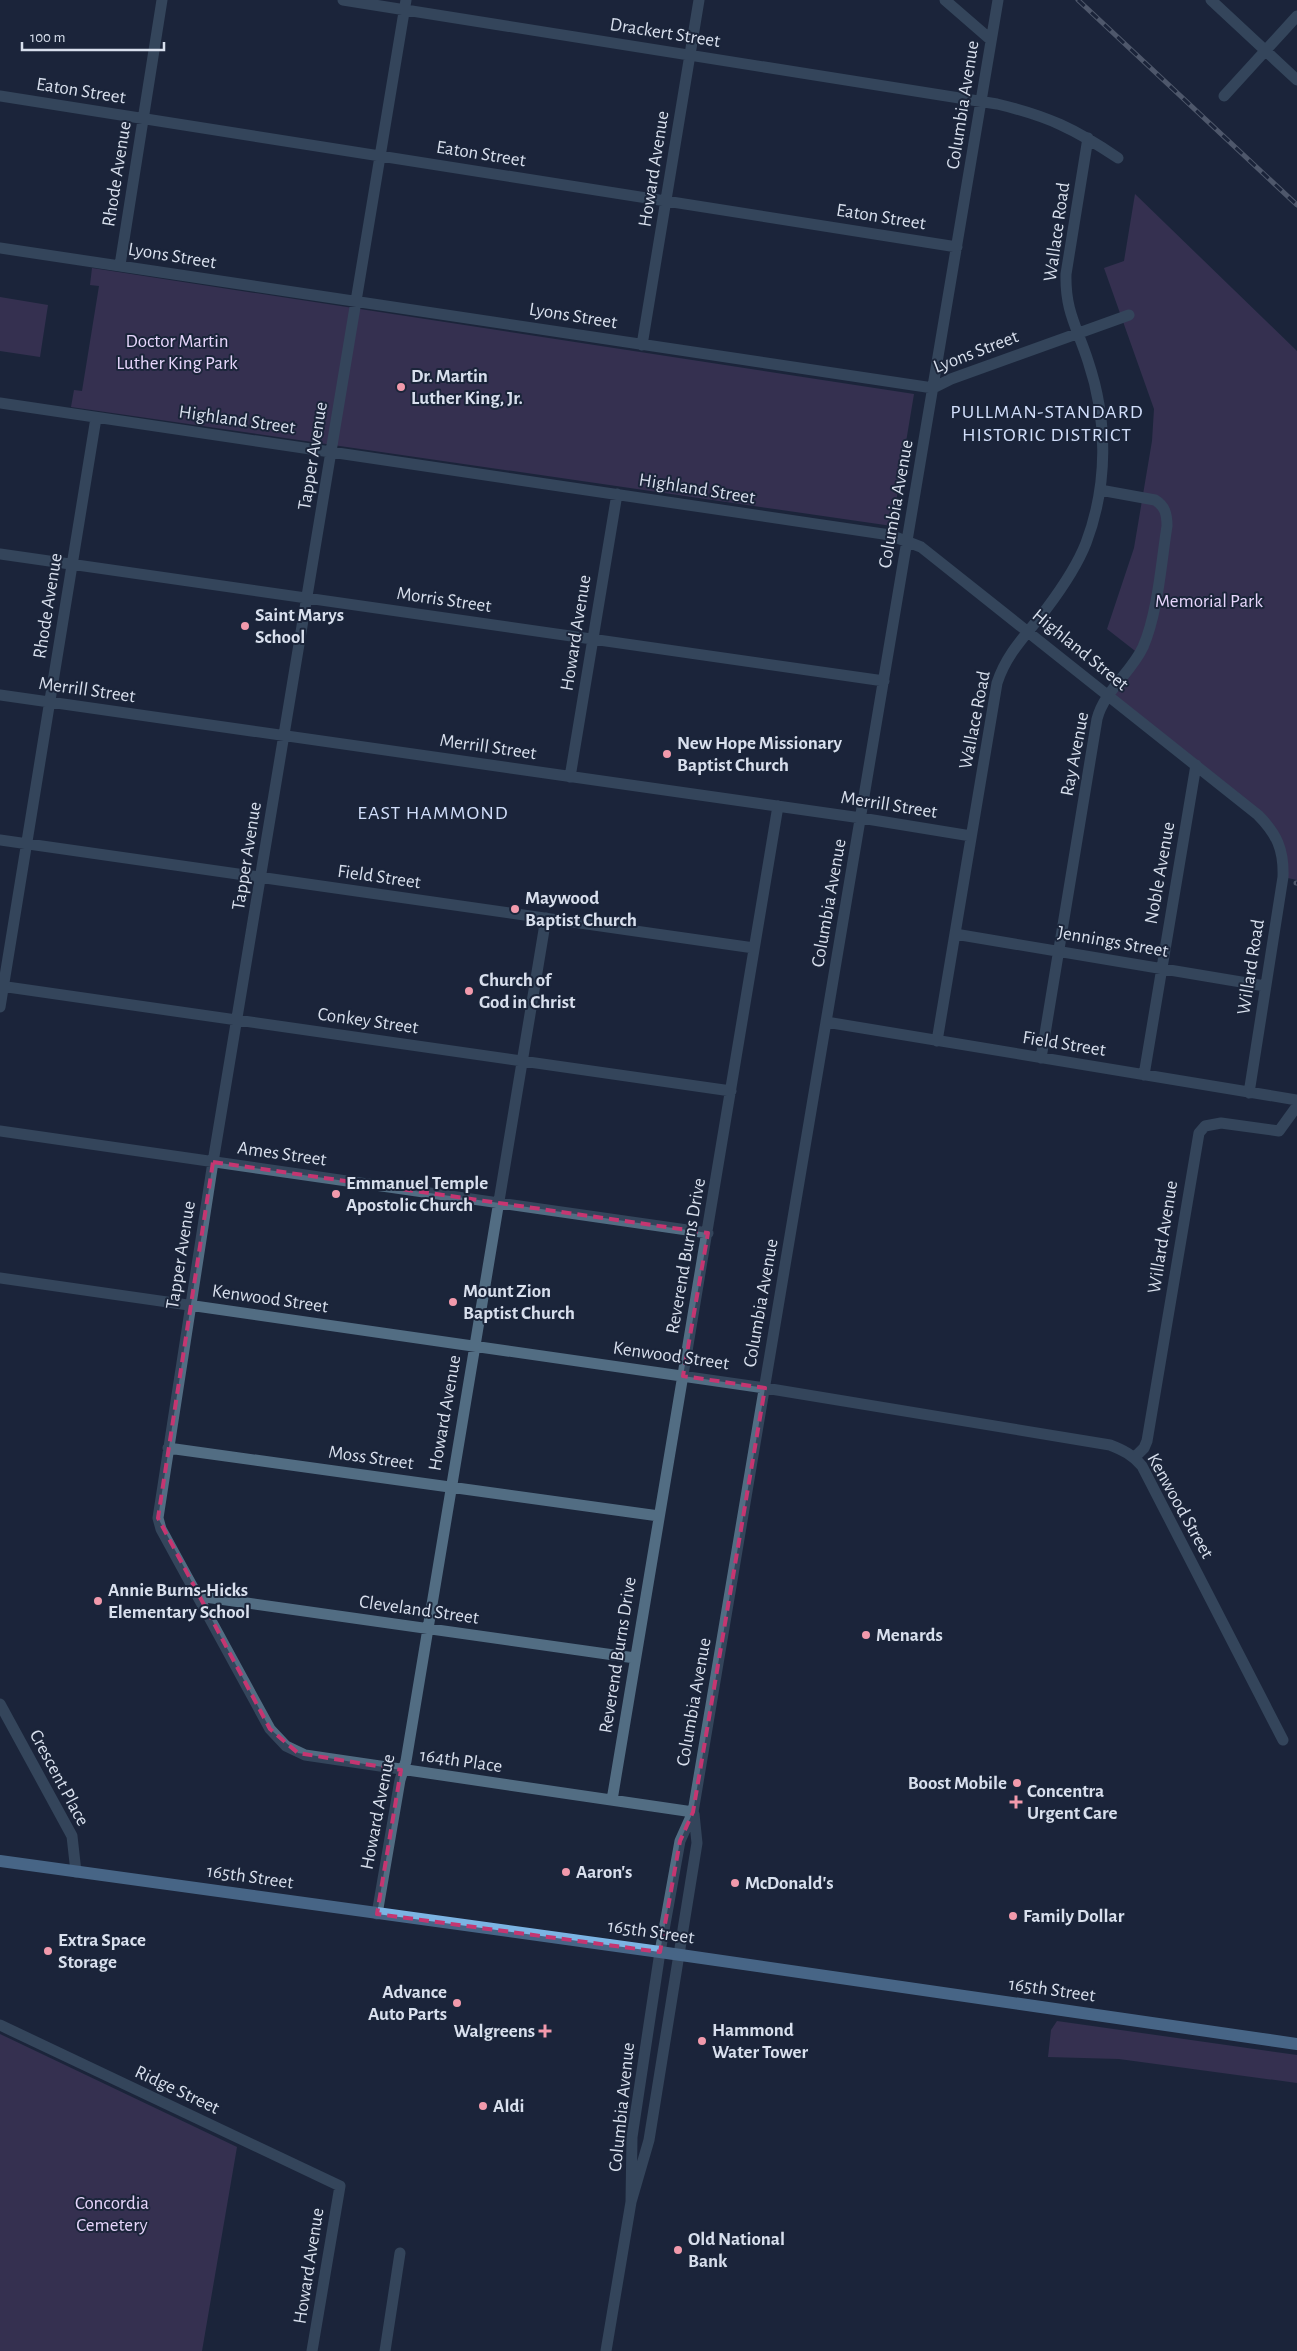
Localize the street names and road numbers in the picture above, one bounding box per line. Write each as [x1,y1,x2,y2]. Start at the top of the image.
street label: Drackert Street [608,15,722,51]
street label: Columbia Avenue [943,39,983,171]
street label: Eaton Street [35,75,127,107]
street label: Howard Avenue [635,110,673,228]
street label: Rhode Avenue [99,120,135,228]
street label: Eaton Street [435,138,527,170]
street label: Wallace Road [1041,181,1073,283]
street label: Eaton Street [835,201,927,233]
street label: Lyons Street [126,240,218,272]
street label: Lyons Street [527,300,619,332]
street label: Lyons Street [931,327,1021,377]
street label: Tapper Avenue [295,400,331,512]
street label: Highland Street [177,402,297,438]
street label: Columbia Avenue [875,438,917,570]
street label: Highland Street [637,470,757,508]
street label: Rhode Avenue [30,552,66,660]
street label: Howard Avenue [557,574,595,692]
street label: Morris Street [395,584,493,616]
street label: Highland Street [1028,606,1132,694]
street label: Wallace Road [956,669,994,771]
street label: Merrill Street [37,674,137,706]
street label: Ray Avenue [1058,710,1092,798]
street label: Merrill Street [438,731,538,763]
street label: Merrill Street [839,788,939,822]
street label: Tapper Avenue [229,800,265,912]
street label: Noble Avenue [1142,820,1178,926]
street label: Columbia Avenue [808,837,850,969]
street label: Field Street [336,862,422,892]
street label: Willard Road [1234,918,1268,1016]
street label: Jennings Street [1056,923,1170,961]
street label: Conkey Street [316,1005,420,1037]
street label: Field Street [1021,1028,1107,1060]
street label: Ames Street [236,1138,328,1170]
street label: Reverend Burns Drive [663,1176,709,1336]
street label: Willard Avenue [1145,1179,1181,1295]
street label: Tapper Avenue [163,1199,199,1311]
street label: Columbia Avenue [740,1237,782,1369]
street label: Kenwood Street [211,1281,329,1317]
street label: Kenwood Street [612,1338,730,1374]
street label: Howard Avenue [425,1354,465,1472]
street label: Moss Street [327,1443,415,1473]
street label: Kenwood Street [1143,1450,1217,1562]
street label: Reverend Burns Drive [596,1575,640,1735]
street label: Cleveland Street [358,1592,480,1628]
street label: Columbia Avenue [673,1636,715,1768]
street label: Crescent Place [26,1727,92,1829]
street label: 164th Place [419,1746,503,1776]
street label: Howard Avenue [357,1753,399,1871]
street label: 165th Street [205,1862,295,1892]
street label: 165th Street [606,1917,696,1947]
street label: 165th Street [1007,1975,1097,2005]
street label: Columbia Avenue [606,2041,638,2173]
street label: Ridge Street [132,2062,222,2118]
street label: Howard Avenue [290,2207,328,2325]

